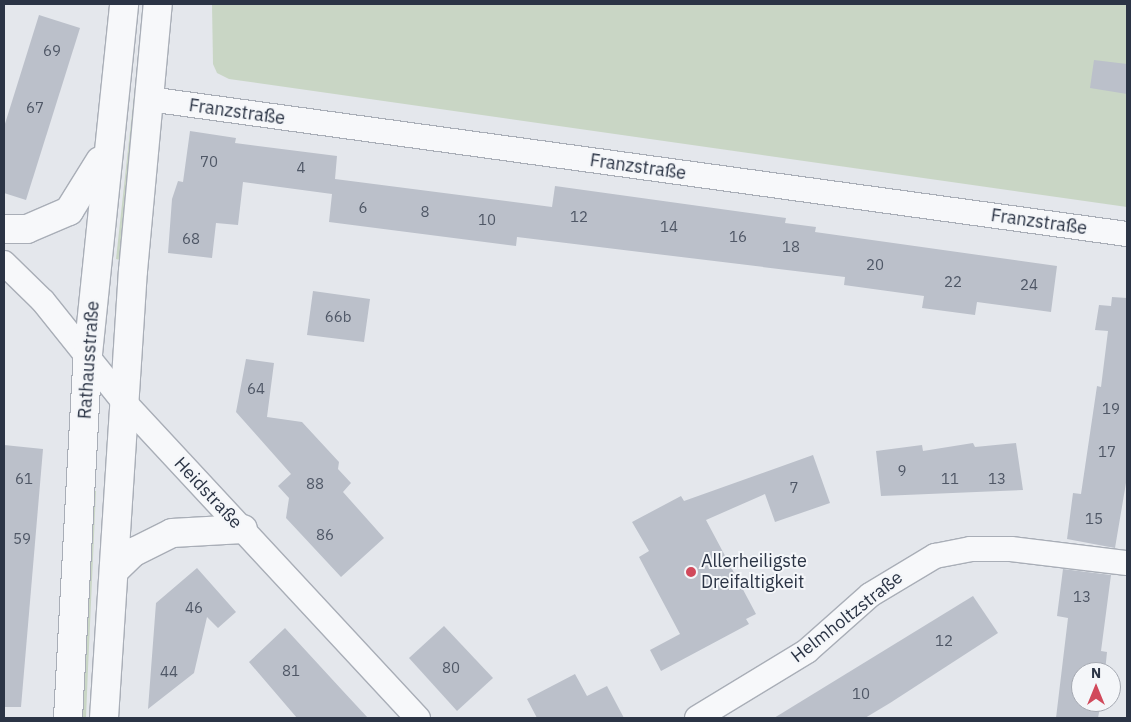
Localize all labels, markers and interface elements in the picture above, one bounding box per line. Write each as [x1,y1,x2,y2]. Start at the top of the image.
house number: 69 [43,42,61,60]
street label: Franzstraße [188,95,286,129]
house number: 67 [26,99,44,117]
street label: Franzstraße [589,150,687,184]
house number: 70 [200,153,218,171]
house number: 4 [297,159,305,177]
house number: 6 [359,199,367,217]
house number: 8 [421,203,429,221]
street label: Franzstraße [990,205,1088,239]
house number: 12 [570,208,588,226]
house number: 10 [478,211,496,229]
house number: 14 [660,218,678,236]
house number: 16 [729,228,747,246]
house number: 68 [182,230,200,248]
house number: 18 [782,238,800,256]
house number: 20 [866,256,884,274]
house number: 22 [944,273,962,291]
house number: 24 [1020,276,1038,294]
street label: Rathausstraße [74,300,104,420]
house number: 66b [325,308,351,326]
house number: 64 [247,380,265,398]
house number: 19 [1102,400,1120,418]
house number: 17 [1098,443,1116,461]
street label: Heidstraße [169,453,247,533]
house number: 9 [898,462,906,480]
house number: 61 [15,470,33,488]
house number: 11 [941,470,959,488]
house number: 13 [988,470,1006,488]
house number: 88 [306,475,324,493]
house number: 7 [790,479,798,497]
house number: 15 [1085,510,1103,528]
house number: 86 [316,526,334,544]
house number: 59 [13,530,31,548]
place label: Allerheiligste Dreifaltigkeit [701,551,807,594]
marker: Allerheiligste Dreifaltigkeit [685,566,697,578]
street label: Helmholtzstraße [787,567,907,667]
house number: 13 [1073,588,1091,606]
house number: 46 [185,599,203,617]
house number: 12 [935,632,953,650]
house number: 80 [442,659,460,677]
house number: 81 [282,662,300,680]
north arrow [1071,662,1121,712]
house number: 44 [160,663,178,681]
text: N [1091,664,1101,682]
house number: 10 [852,685,870,703]

